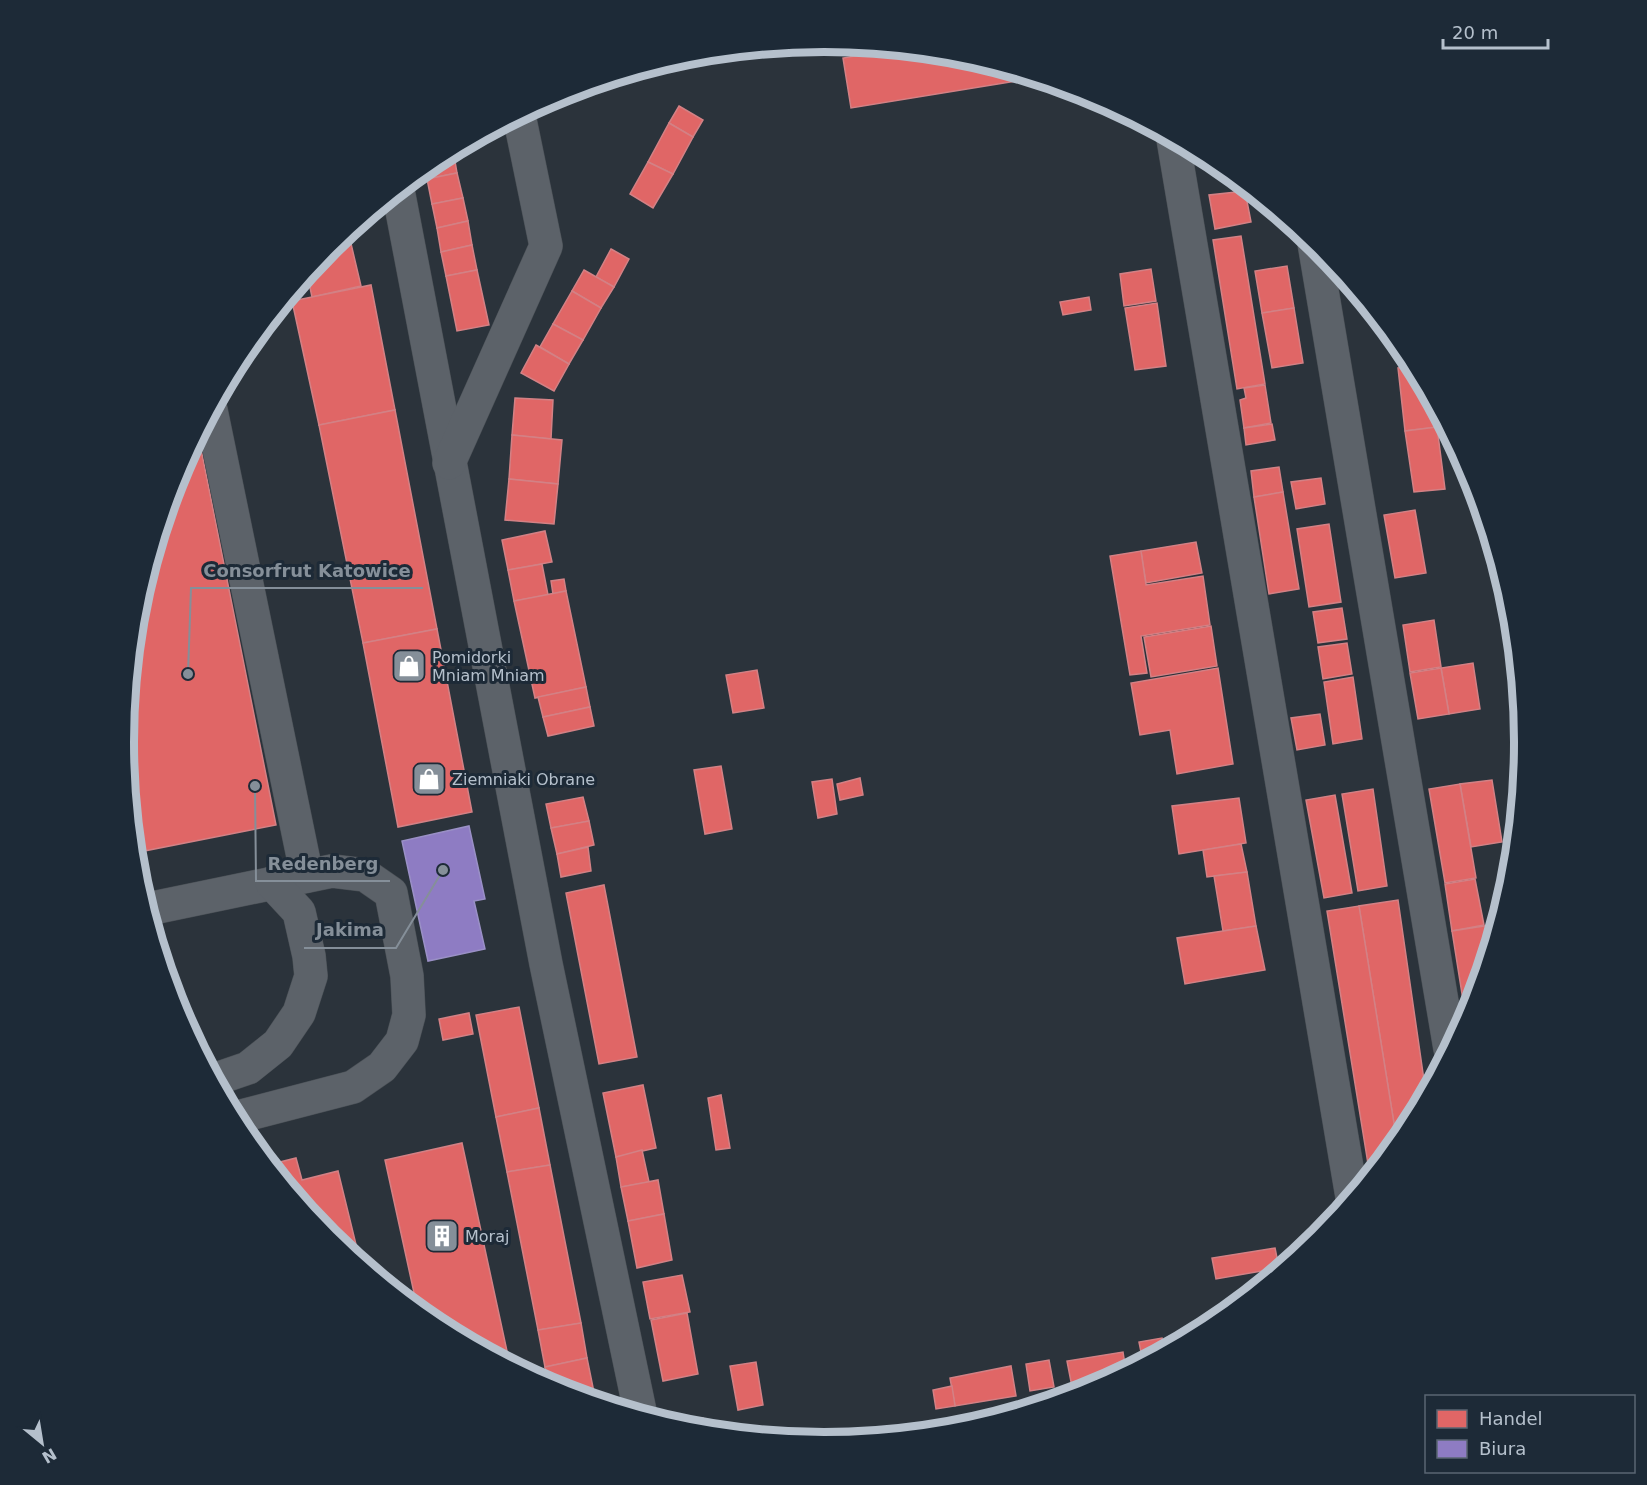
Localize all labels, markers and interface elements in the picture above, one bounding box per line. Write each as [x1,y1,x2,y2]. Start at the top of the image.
scale bar [1443,12,1548,50]
text: 20 m [1452,22,1498,43]
callout: Consorfrut Katowice [191,552,423,588]
text: Consorfrut Katowice [203,560,411,581]
shop icon: Pomidorki Mniam Mniam [391,648,427,684]
place label: Pomidorki Mniam Mniam [432,648,545,685]
shop icon: Ziemniaki Obrane [411,761,447,797]
place label: Ziemniaki Obrane [452,770,595,789]
callout: Redenberg [256,845,390,881]
text: Redenberg [268,853,378,874]
callout: Jakima [304,912,396,948]
text: Jakima [314,919,384,940]
building icon: Moraj [424,1218,460,1254]
place label: Moraj [465,1227,509,1246]
legend [1425,1395,1635,1473]
text: Handel [1479,1408,1542,1429]
north arrow [12,1413,72,1473]
text: Biura [1479,1438,1526,1459]
text: N [39,1444,60,1467]

